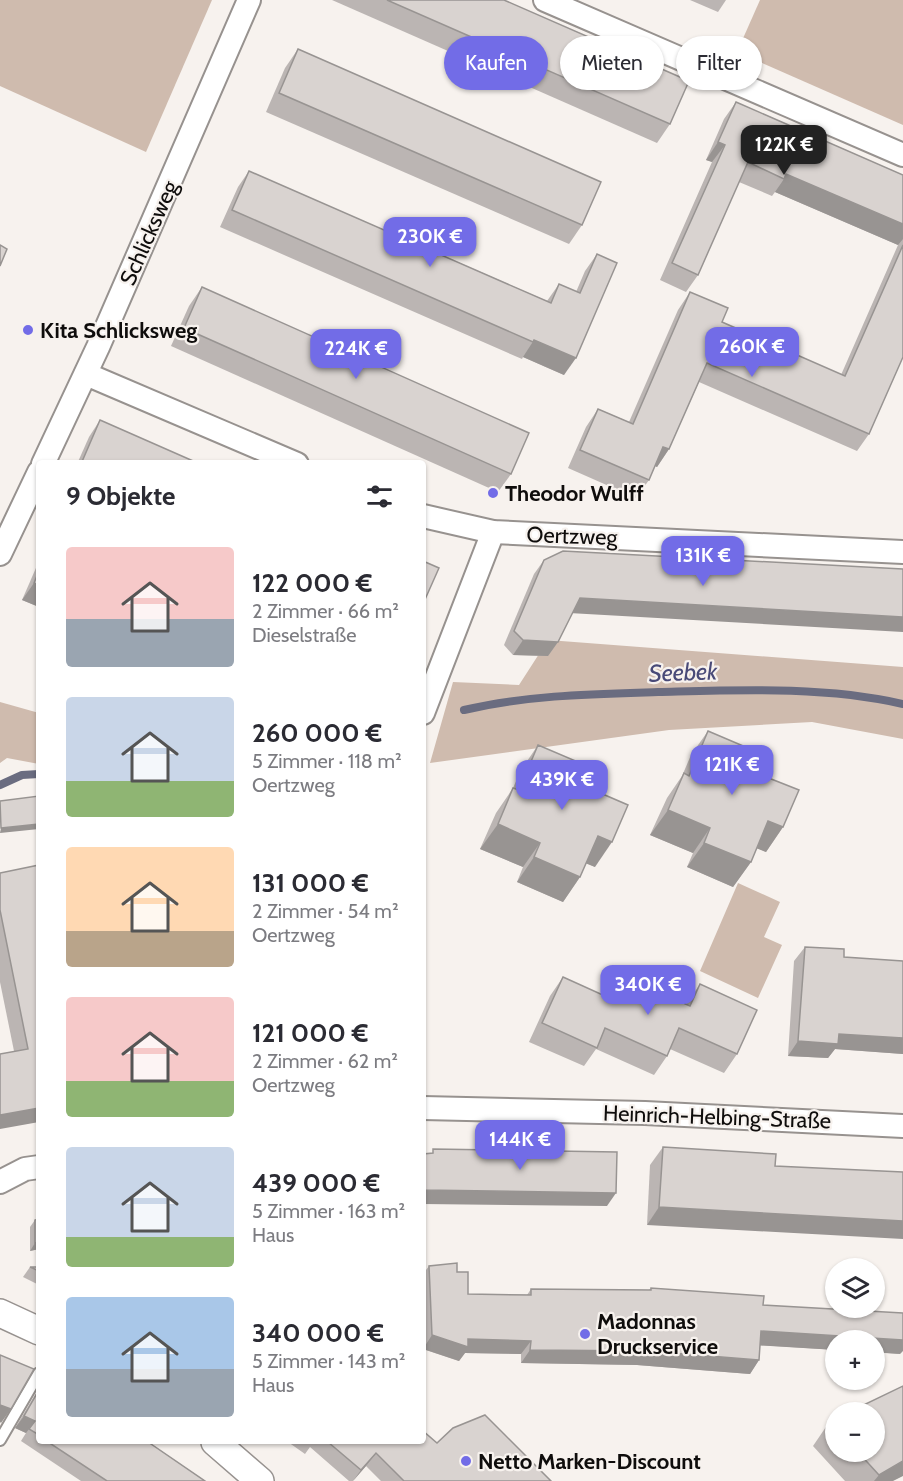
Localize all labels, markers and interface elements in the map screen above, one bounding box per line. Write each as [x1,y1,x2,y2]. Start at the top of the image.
chip: Kaufen [444,36,548,90]
chip: Mieten [560,36,664,90]
chip: Filter [676,36,762,90]
pin: 122K € [735,125,833,176]
text: 122K € [755,132,813,156]
street label: Schlicksweg [114,176,184,289]
pin: 230K € [381,217,479,268]
text: 230K € [397,224,463,248]
place label: Kita Schlicksweg [40,317,197,344]
marker: Kita Schlicksweg [21,323,35,337]
pin: 260K € [703,327,801,378]
pin: 224K € [307,329,405,380]
text: 260K € [719,334,785,358]
text: 224K € [324,336,388,360]
text: 9 Objekte [66,480,175,512]
icon: filters [363,480,396,513]
place label: Theodor Wulff [505,480,644,507]
marker: Theodor Wulff [486,486,500,500]
street label: Oertzweg [526,521,619,551]
pin: 131K € [654,536,752,587]
text: 131K € [675,543,731,567]
text: 122 000 € [252,567,373,599]
icon: home [114,571,186,643]
text: 2 Zimmer · 66 m² [252,599,399,623]
text: Dieselstraße [252,623,357,647]
water label: Seebek [648,656,719,688]
text: 260 000 € [252,717,382,749]
icon: home [114,721,186,793]
pin: 121K € [683,745,781,796]
text: 5 Zimmer · 118 m² [252,749,402,773]
text: 121K € [704,752,760,776]
pin: 439K € [513,760,611,811]
text: 439K € [530,767,594,791]
text: Oertzweg [252,773,335,797]
text: 131 000 € [252,867,369,899]
icon: home [114,871,186,943]
text: 2 Zimmer · 54 m² [252,899,399,923]
text: Oertzweg [252,923,335,947]
pin: 340K € [599,965,697,1016]
text: 340K € [614,972,682,996]
text: 121 000 € [252,1017,368,1049]
icon: home [114,1021,186,1093]
text: 2 Zimmer · 62 m² [252,1049,398,1073]
text: Oertzweg [252,1073,335,1097]
street label: Heinrich-Helbing-Straße [602,1100,832,1134]
pin: 144K € [471,1120,569,1171]
text: 144K € [489,1127,551,1151]
text: 439 000 € [252,1167,380,1199]
icon: home [114,1171,186,1243]
text: 5 Zimmer · 163 m² [252,1199,405,1223]
text: Haus [252,1223,294,1247]
map controls [825,1258,885,1462]
button: layers [825,1258,885,1318]
place label: Madonnas Druckservice [597,1308,718,1360]
text: 340 000 € [252,1317,384,1349]
icon: home [114,1321,186,1393]
marker: Madonnas Druckservice [578,1327,592,1341]
button: + [825,1330,885,1390]
text: 5 Zimmer · 143 m² [252,1349,405,1373]
text: Haus [252,1373,294,1397]
button: − [825,1402,885,1462]
place label: Netto Marken-Discount [478,1448,701,1475]
marker: Netto Marken-Discount [459,1454,473,1468]

